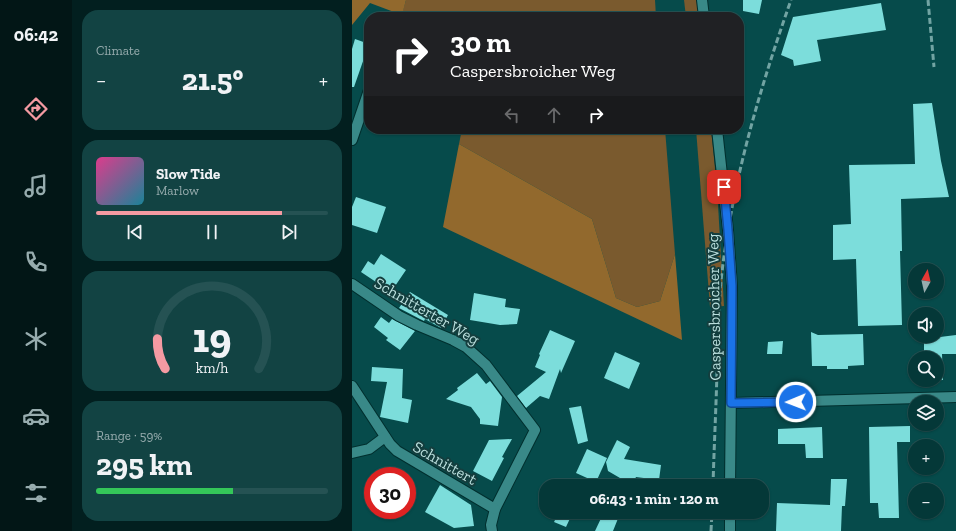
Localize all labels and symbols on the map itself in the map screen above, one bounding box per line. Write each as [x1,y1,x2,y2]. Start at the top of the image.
pin [707,170,741,204]
street label: Caspersbroicher Weg [703,233,725,381]
north arrow [908,263,944,299]
street label: Schnitterter Weg [371,273,483,349]
position arrow [775,381,817,423]
street label: Schnittert [410,437,480,489]
speed limit sign: 30 [364,467,416,519]

